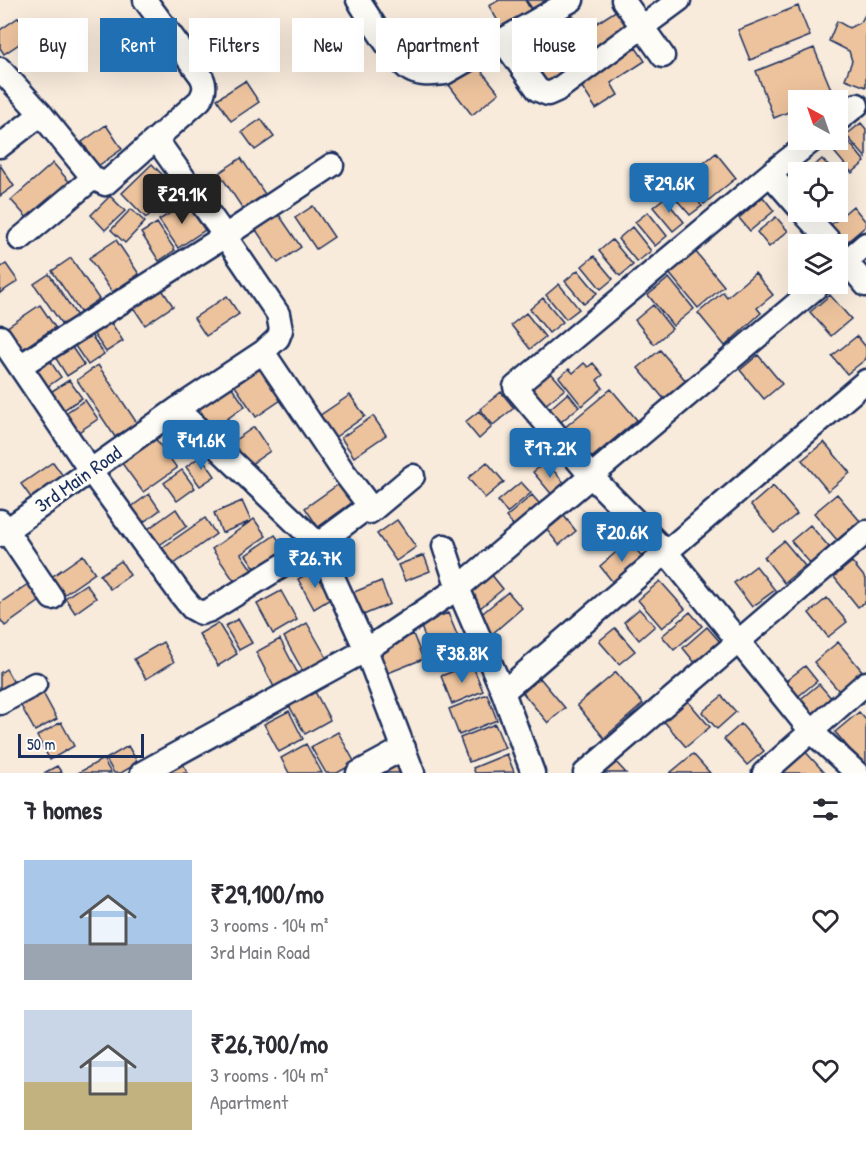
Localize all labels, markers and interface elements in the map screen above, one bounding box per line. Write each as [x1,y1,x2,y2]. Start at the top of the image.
chip: Buy [18,18,88,72]
chip: Rent [100,18,177,72]
chip: Filters [189,18,280,72]
chip: New [292,18,364,72]
chip: Apartment [376,18,500,72]
chip: House [512,18,597,72]
north arrow [788,90,848,150]
map controls [788,90,848,294]
button: locate [788,162,848,222]
pin: ₹29.6K [620,163,718,214]
text: ₹29.6K [644,169,694,196]
pin: ₹29.1K [133,174,231,225]
text: ₹29.1K [157,180,207,207]
button: layers [788,234,848,294]
pin: ₹41.6K [152,420,250,471]
text: ₹41.6K [177,426,225,453]
pin: ₹17.2K [501,428,599,479]
text: ₹17.2K [524,434,576,461]
street label: 3rd Main Road [29,439,126,518]
pin: ₹20.6K [573,512,671,563]
text: ₹20.6K [596,518,648,545]
pin: ₹26.7K [266,538,364,589]
text: ₹26.7K [288,544,342,571]
pin: ₹38.8K [413,633,511,684]
text: ₹38.8K [436,639,488,666]
scale bar [18,731,144,758]
text: 50 m [27,733,56,755]
text: 7 homes [24,792,102,827]
icon: filters [809,793,842,826]
text: ₹29,100/mo [210,876,324,911]
icon: home [72,884,144,956]
icon: heart [809,904,842,937]
text: 3 rooms · 104 m² [210,911,328,938]
text: 3rd Main Road [210,938,310,965]
text: ₹26,700/mo [210,1026,328,1061]
icon: home [72,1034,144,1106]
icon: heart [809,1054,842,1087]
text: 3 rooms · 104 m² [210,1061,328,1088]
text: Apartment [210,1088,288,1115]

